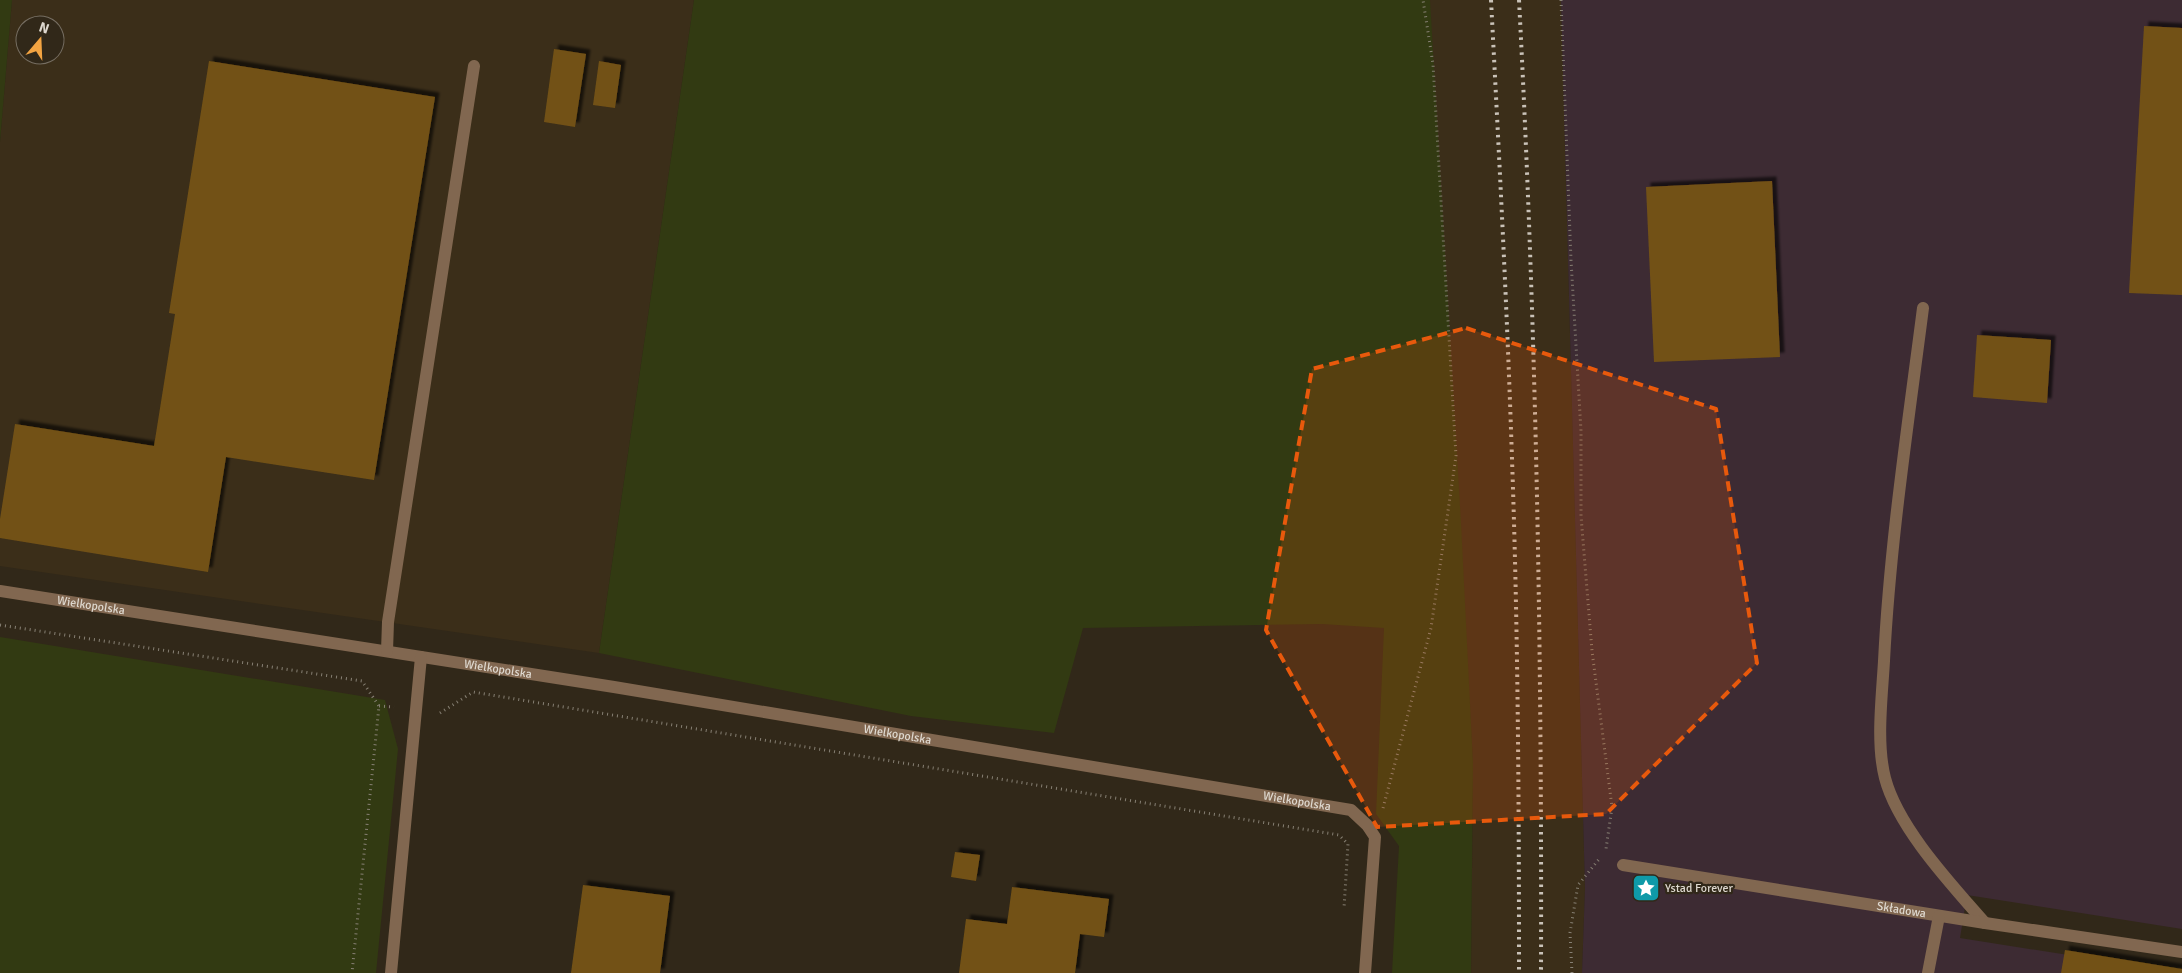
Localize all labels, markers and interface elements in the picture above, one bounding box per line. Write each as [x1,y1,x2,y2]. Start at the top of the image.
north arrow [15,15,65,65]
text: N [37,19,51,38]
street label: Wielkopolska [56,593,126,618]
street label: Wielkopolska [463,657,533,682]
street label: Wielkopolska [862,722,933,748]
street label: Wielkopolska [1262,788,1332,815]
place icon: Ystad Forever [1631,873,1661,903]
place label: Ystad Forever [1665,881,1733,896]
street label: Składowa [1876,899,1927,921]

